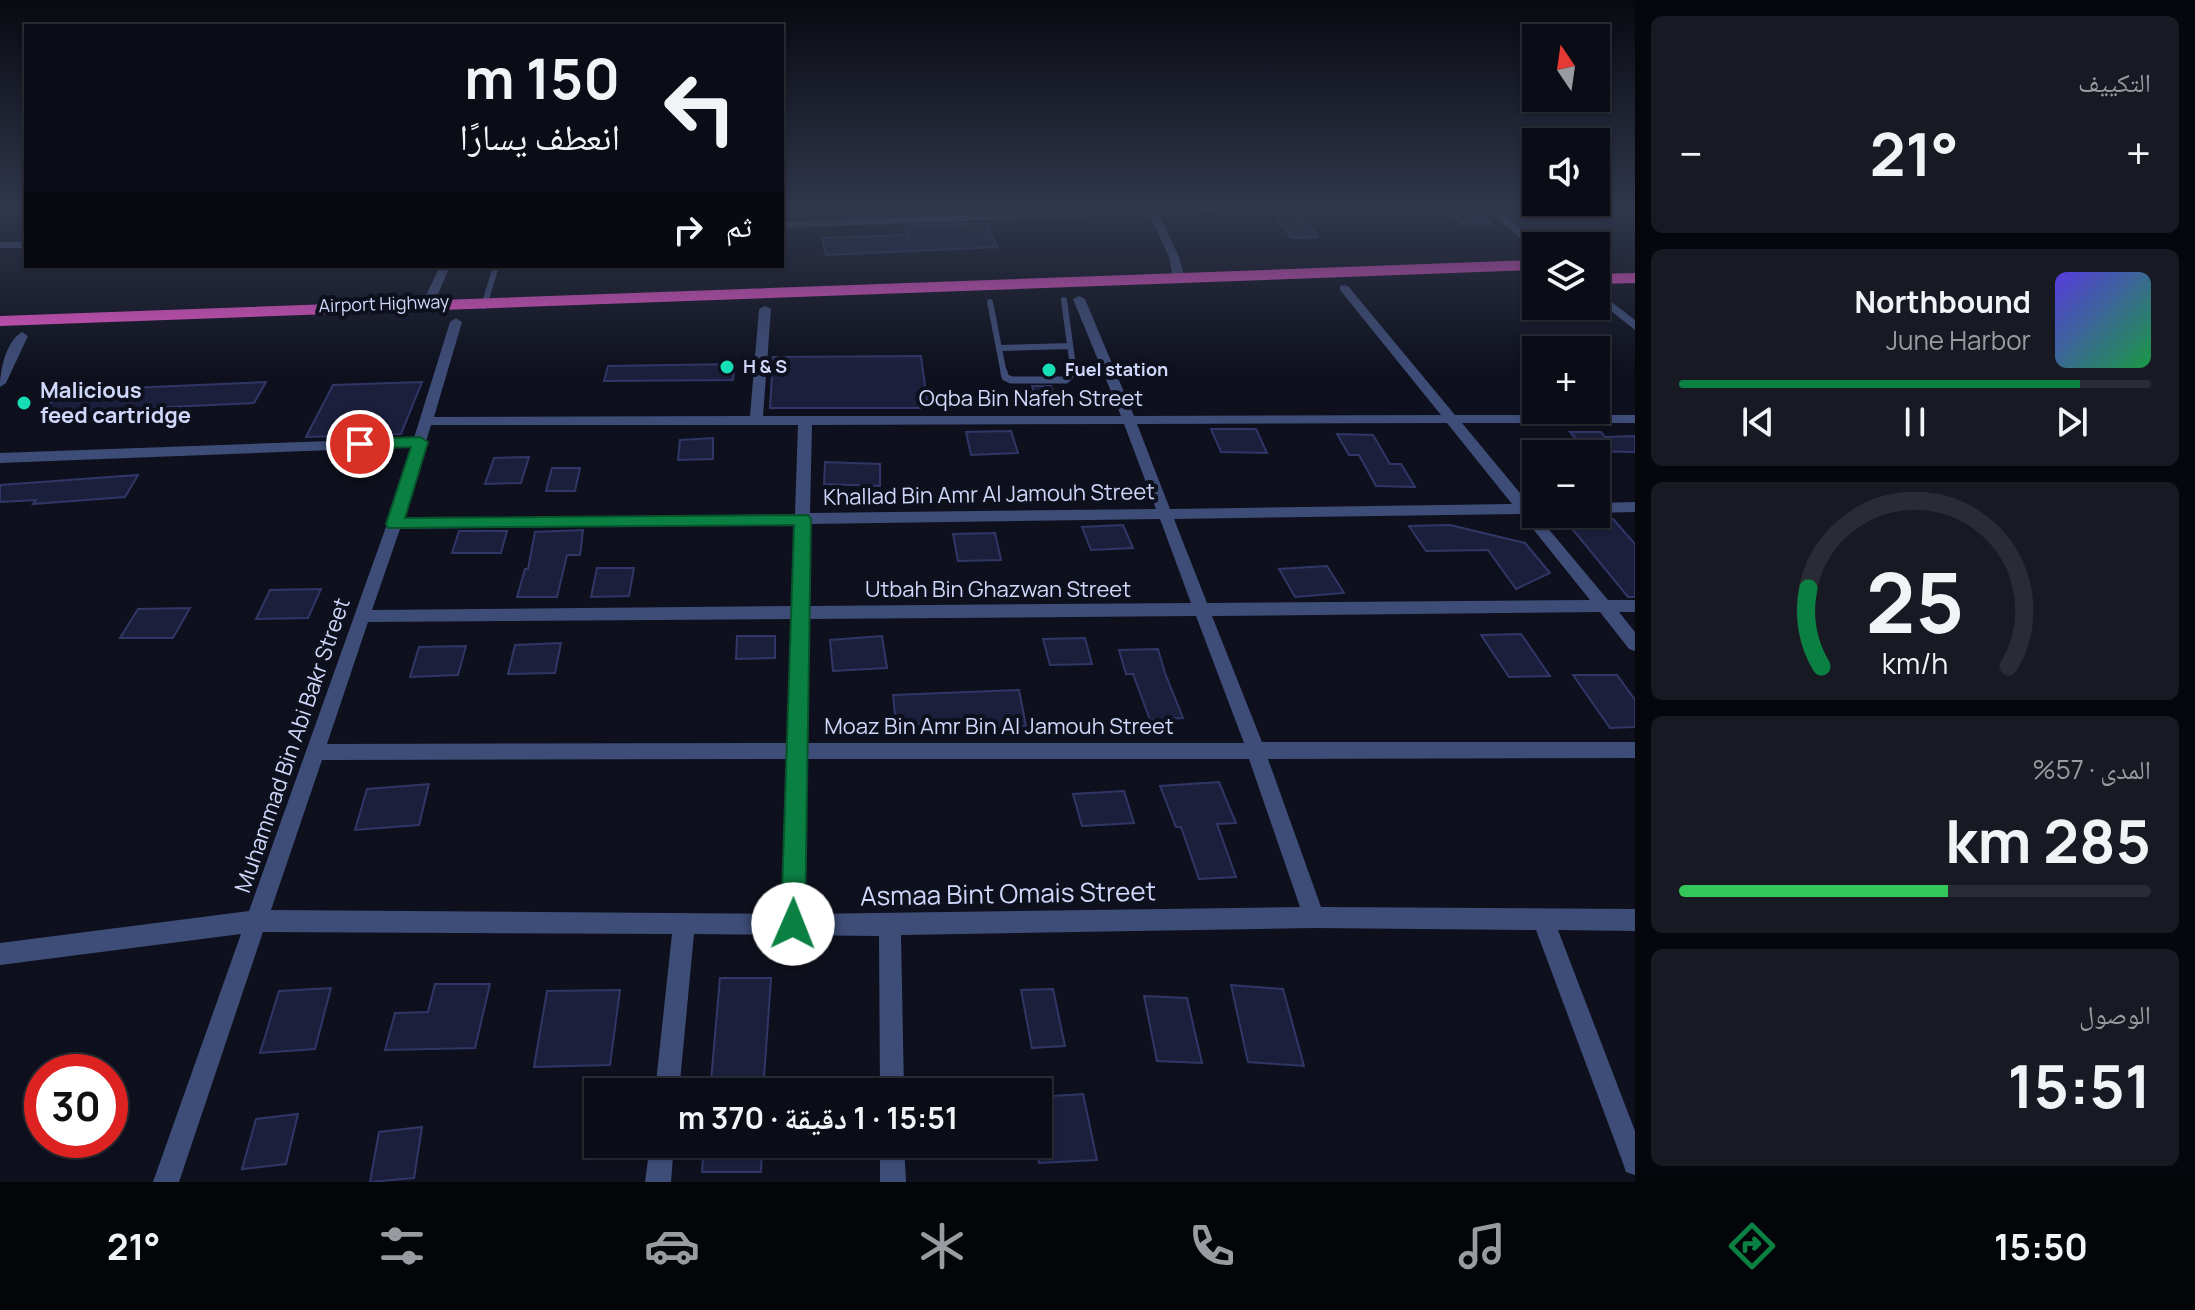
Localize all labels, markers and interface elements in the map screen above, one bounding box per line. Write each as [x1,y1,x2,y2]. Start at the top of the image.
north arrow [1522,24,1610,112]
map controls [1522,24,1610,528]
text: 150 m [464,39,620,116]
icon: left [648,56,752,160]
text: التكييف [2078,64,2151,100]
text: انعطف يسارًا [460,112,620,161]
text: 21° [1870,112,1959,194]
text: − [1679,123,1703,183]
text: + [2126,123,2151,183]
button: sound [1522,128,1610,216]
text: ثم [726,205,752,246]
icon: right [666,208,710,252]
button: layers [1522,232,1610,320]
text: Northbound [1854,281,2031,322]
street label: Airport Highway [318,289,450,317]
text: June Harbor [1886,322,2031,358]
button: + [1522,336,1610,424]
place label: H & S [743,354,787,378]
place label: Fuel station [1065,357,1168,381]
marker: H & S [718,358,736,376]
marker: Fuel station [1040,361,1058,379]
place label: Malicious feed cartridge [40,375,191,430]
street label: Oqba Bin Nafeh Street [919,383,1143,413]
marker: Malicious feed cartridge [15,394,33,412]
icon: previous [1736,400,1780,444]
icon: pause [1893,400,1937,444]
icon: next [2050,400,2094,444]
pin [326,410,394,478]
icon: arrive [338,422,382,466]
button: − [1522,440,1610,528]
street label: Khallad Bin Amr Al Jamouh Street [823,476,1155,512]
text: 25 [1866,544,1964,658]
street label: Utbah Bin Ghazwan Street [865,574,1131,604]
street label: Muhammad Bin Abi Bakr Street [227,593,357,896]
text: km/h [1882,644,1948,683]
street label: Moaz Bin Amr Bin Al Jamouh Street [824,711,1174,741]
text: المدى · 57% [2032,751,2151,787]
text: 285 km [1945,799,2151,881]
street label: Asmaa Bint Omais Street [860,872,1156,914]
position arrow [751,882,835,966]
text: الوصول [2079,996,2151,1032]
text: 15:51 [2008,1044,2151,1126]
speed limit sign: 30 [24,1054,128,1158]
text: 15:51 · 1 دقيقة · 370 m [678,1097,958,1138]
icon: filters [374,1218,430,1274]
icon: car [644,1218,700,1274]
icon: climate [914,1218,970,1274]
icon: phone [1184,1218,1240,1274]
icon: music [1454,1218,1510,1274]
icon: directions [1724,1218,1780,1274]
text: 21° [107,1222,160,1271]
text: 15:50 [1994,1222,2088,1271]

